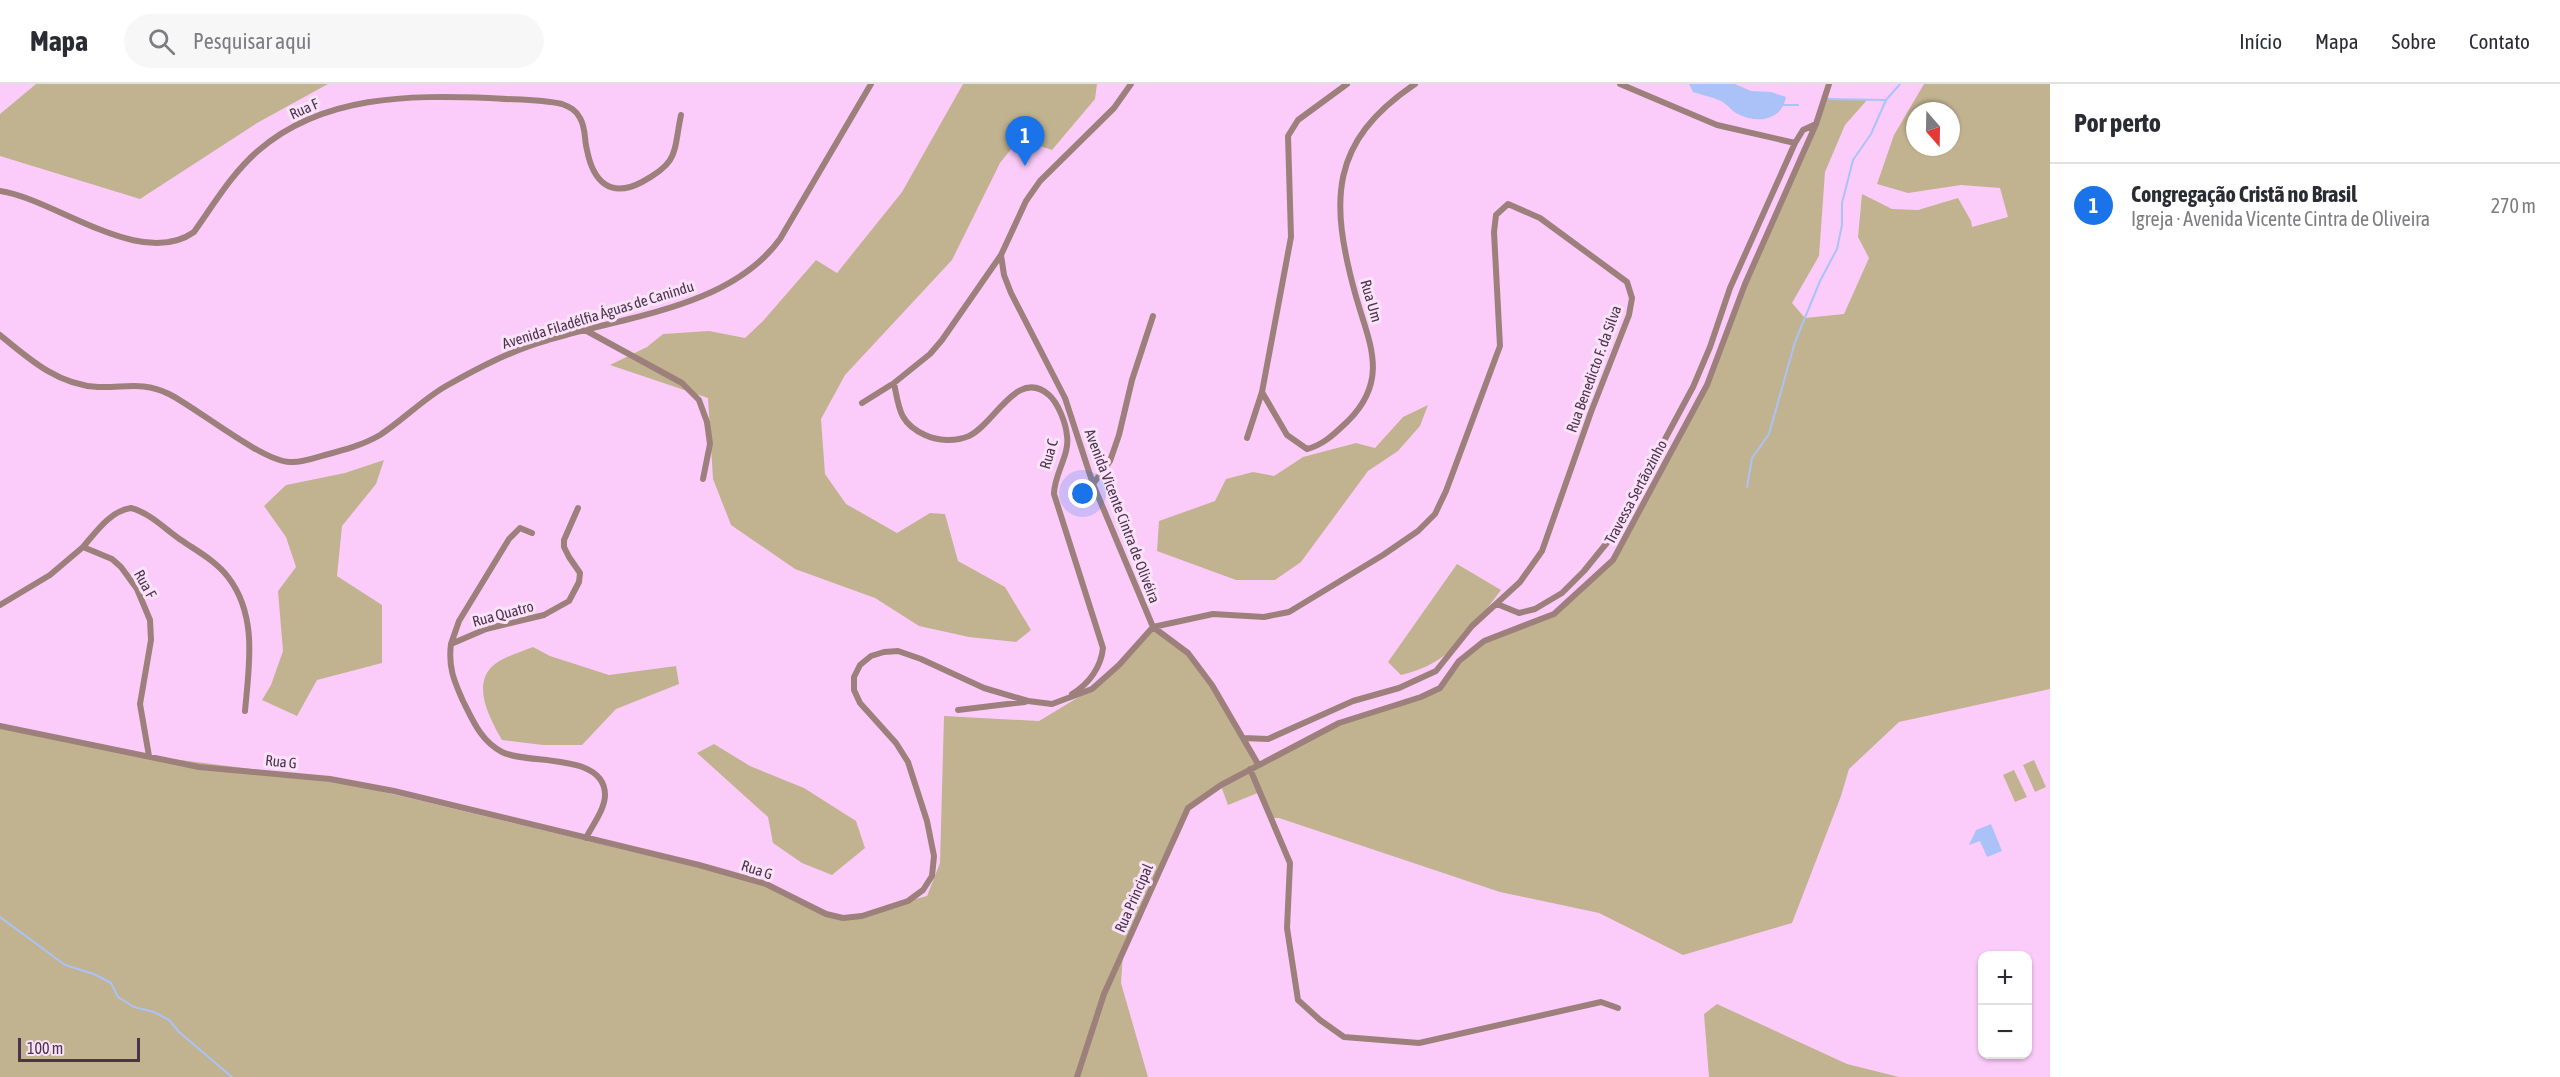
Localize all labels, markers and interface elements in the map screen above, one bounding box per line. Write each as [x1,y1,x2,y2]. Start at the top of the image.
search box [124,14,544,68]
text: Mapa [30,25,88,57]
icon: search [145,25,178,58]
text: Pesquisar aqui [193,28,311,54]
text: Início [2239,29,2282,53]
text: Mapa [2315,29,2359,53]
text: Sobre [2392,29,2436,53]
text: Contato [2469,29,2530,53]
street label: Rua F [287,95,321,122]
north arrow [1906,102,1960,156]
text: Por perto [2074,108,2161,138]
pin: 1 [1006,116,1044,166]
text: Congregação Cristã no Brasil [2131,181,2357,207]
text: 1 [2089,194,2098,217]
text: 270 m [2491,194,2536,217]
text: Igreja · Avenida Vicente Cintra de Oliveira [2131,207,2430,230]
street label: Avenida Filadélfia Águas de Canindu [500,277,696,352]
street label: Rua Um [1357,278,1386,324]
street label: Rua Benedicto F. da Silva [1563,303,1624,435]
street label: Avenida Vicente Cintra de Olivéira [1081,426,1164,605]
street label: Rua C [1036,437,1061,471]
street label: Travessa Sertãozinho [1601,437,1670,547]
your location [1068,479,1097,508]
street label: Rua F [131,567,160,601]
street label: Rua Quatro [470,597,535,630]
street label: Rua G [264,751,298,772]
street label: Rua G [739,857,775,883]
street label: Rua Principal [1111,861,1156,935]
map controls [1978,951,2032,1059]
button: + [1978,951,2032,1005]
button: − [1978,1005,2032,1059]
scale bar [18,1035,140,1062]
text: 100 m [27,1039,63,1057]

